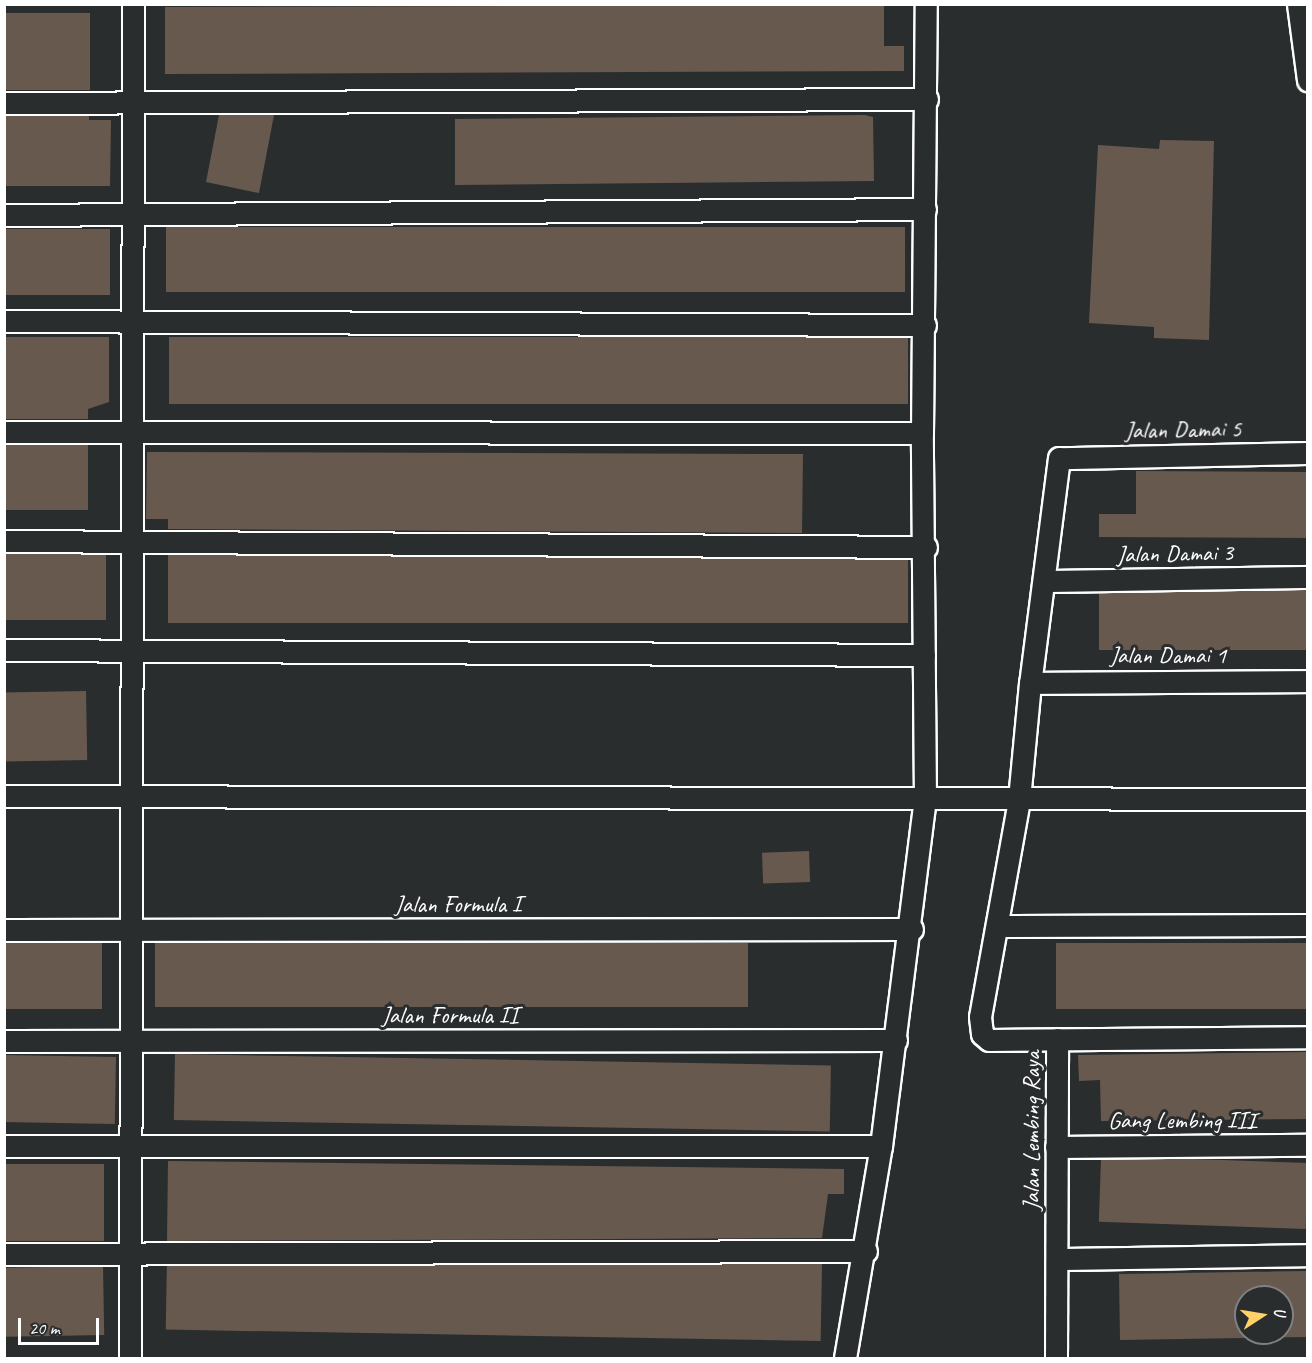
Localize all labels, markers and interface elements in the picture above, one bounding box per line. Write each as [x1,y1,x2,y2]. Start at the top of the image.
street label: Jalan Damai 5 [1125,415,1241,445]
street label: Jalan Damai 3 [1117,539,1233,569]
street label: Jalan Damai 1 [1110,642,1226,670]
street label: Jalan Formula I [394,891,522,919]
street label: Jalan Formula II [381,1002,519,1030]
street label: Jalan Lembing Raya [1018,1051,1046,1211]
street label: Gang Lembing III [1108,1107,1256,1135]
north arrow [1234,1285,1294,1345]
scale bar [21,1306,102,1344]
text: U [1269,1306,1290,1318]
text: 20 m [29,1317,60,1339]

